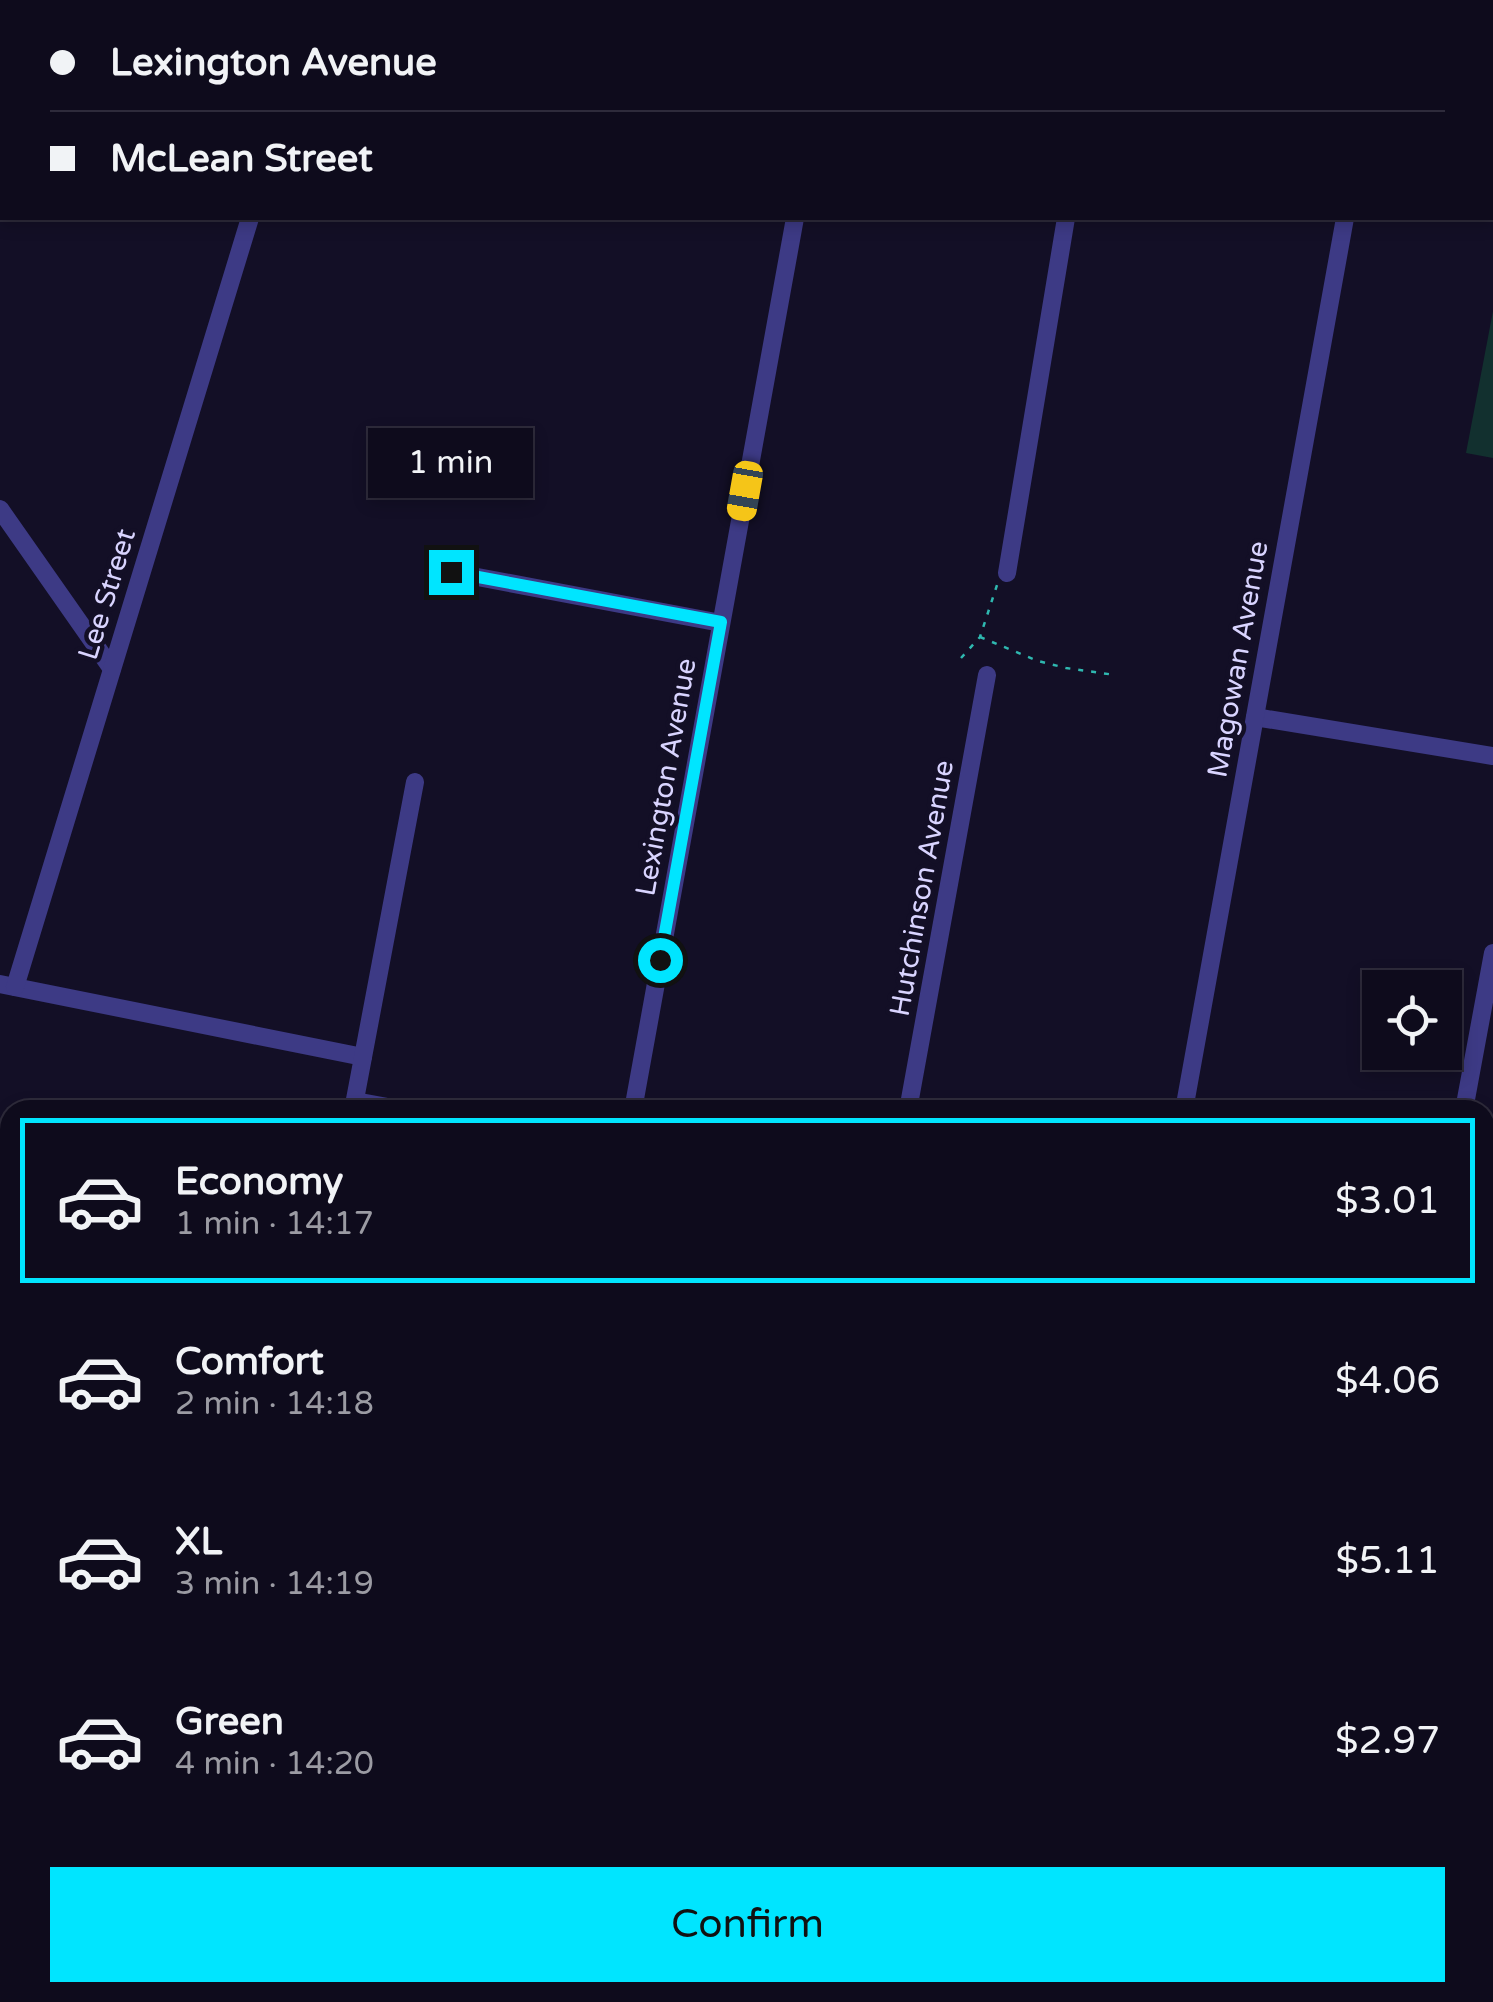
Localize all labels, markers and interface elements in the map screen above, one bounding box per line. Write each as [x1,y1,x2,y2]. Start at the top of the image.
text: Lexington Avenue [110,40,437,86]
text: McLean Street [110,136,373,182]
callout: 1 min [368,427,534,497]
text: 1 min [408,444,493,482]
car [725,459,765,523]
street label: Lee Street [71,524,143,664]
street label: Magowan Avenue [1200,538,1276,780]
route end [429,550,474,595]
street label: Lexington Avenue [628,656,704,899]
street label: Hutchinson Avenue [883,758,961,1019]
route start [638,938,683,983]
map controls [1362,970,1462,1070]
button: locate [1362,970,1462,1070]
icon: car [55,1156,145,1246]
text: Economy [175,1159,343,1205]
text: $3.01 [1335,1178,1440,1224]
text: 1 min · 14:17 [175,1205,374,1243]
icon: car [55,1336,145,1426]
text: Comfort [175,1339,324,1385]
text: $4.06 [1335,1358,1440,1404]
text: 2 min · 14:18 [175,1385,374,1423]
icon: car [55,1516,145,1606]
text: XL [175,1519,222,1565]
text: $5.11 [1335,1538,1440,1584]
text: 3 min · 14:19 [175,1565,374,1603]
icon: car [55,1696,145,1786]
text: Green [175,1699,284,1745]
text: $2.97 [1335,1718,1440,1764]
text: 4 min · 14:20 [175,1745,374,1783]
button: Confirm [50,1867,1445,1982]

